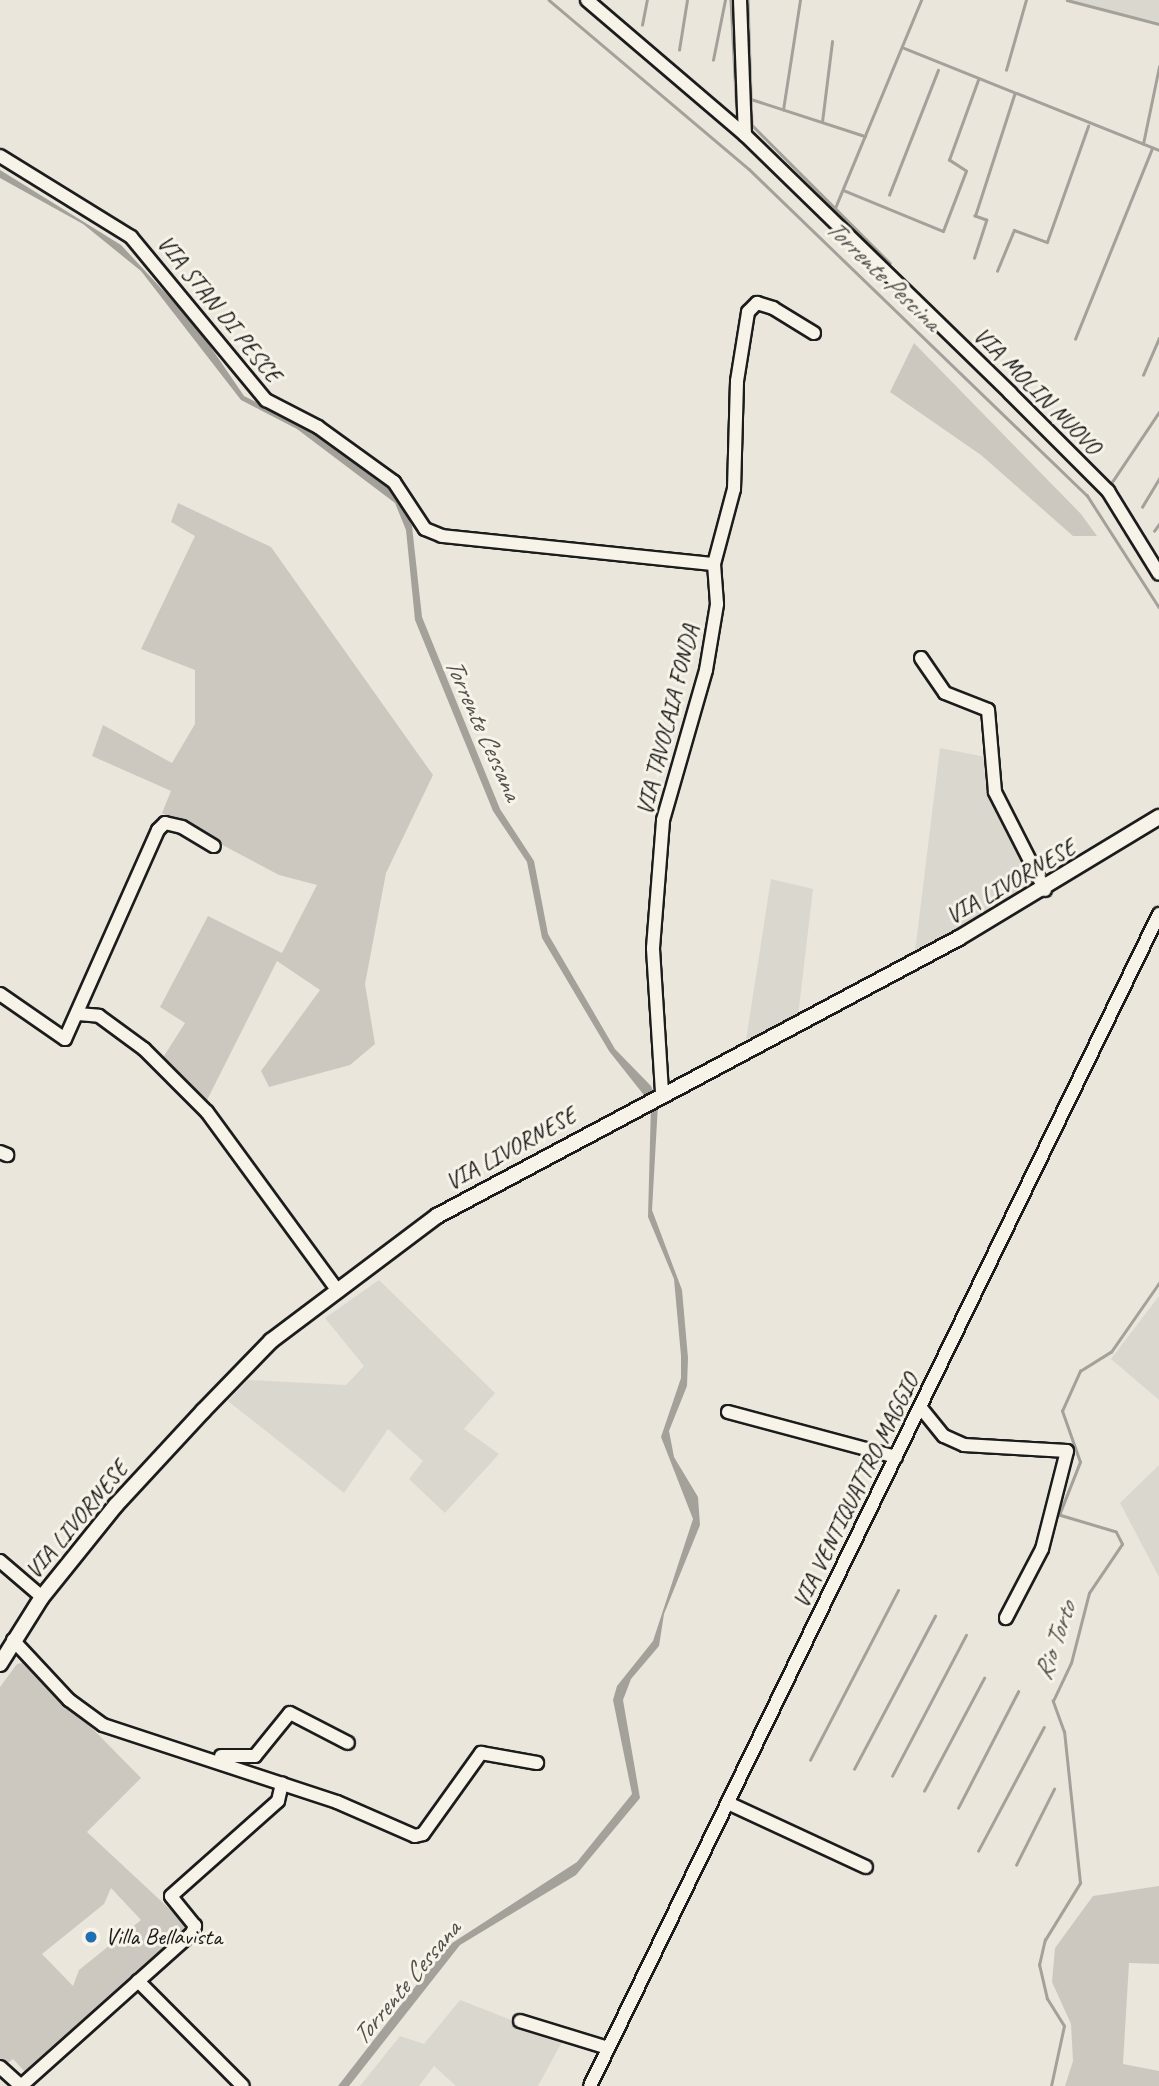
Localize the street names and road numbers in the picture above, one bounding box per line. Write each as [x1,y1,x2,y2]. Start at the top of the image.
street label: VIA STAN DI PESCE [151,230,287,388]
street label: VIA MOLIN NUOVO [967,321,1107,461]
street label: VIA TAVOLAIA FONDA [630,622,706,818]
street label: VIA LIVORNESE [942,834,1080,930]
street label: VIA LIVORNESE [441,1102,581,1196]
street label: VIA VENTIQUATTRO MAGGIO [787,1369,925,1613]
street label: VIA LIVORNESE [20,1456,134,1584]

